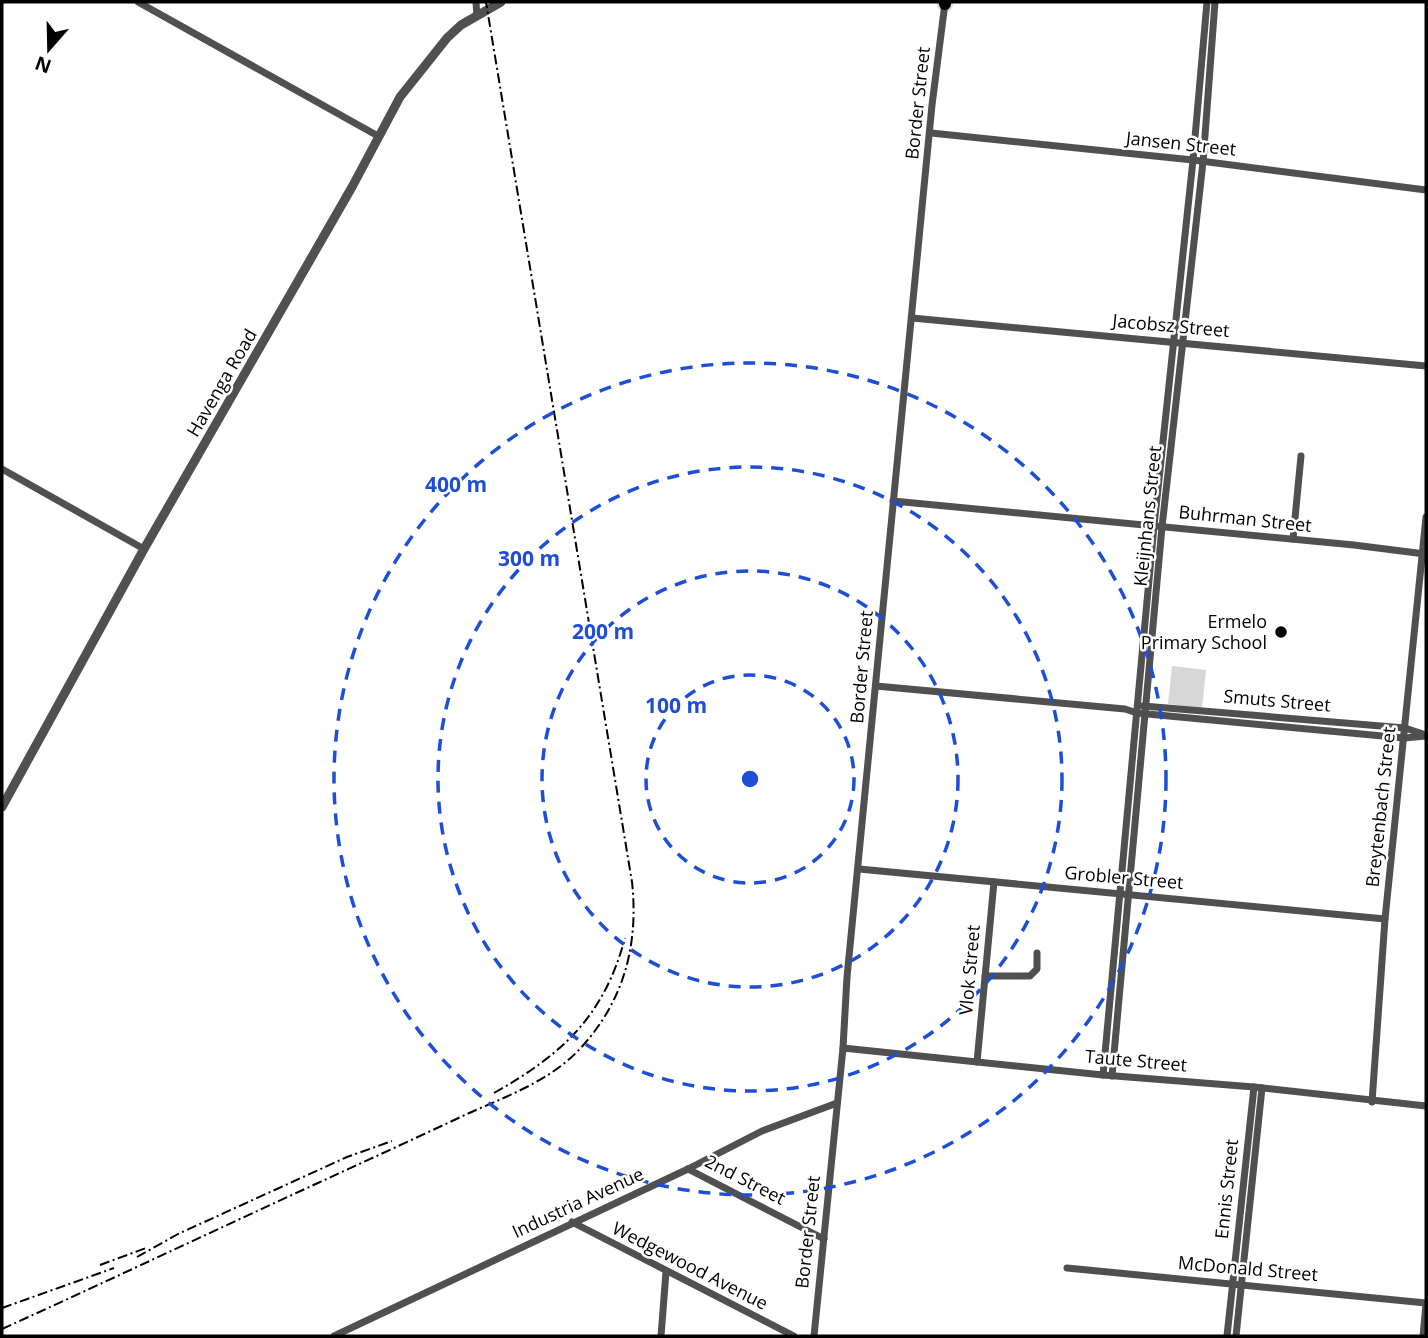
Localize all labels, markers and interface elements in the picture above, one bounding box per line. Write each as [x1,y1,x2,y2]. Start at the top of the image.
north arrow [14,14,84,84]
street label: Border Street [899,45,935,160]
text: N [31,50,55,80]
street label: Jansen Street [1123,125,1237,161]
street label: Jacobsz Street [1110,308,1231,342]
street label: Havenga Road [181,324,262,441]
street label: Kleijnhans Street [1128,444,1166,587]
text: 400 m [425,470,487,498]
street label: Buhrman Street [1177,499,1313,537]
text: 300 m [498,544,560,572]
street label: Border Street [844,609,878,724]
place label: Ermelo Primary School [1141,609,1267,654]
text: 200 m [572,617,634,645]
marker: Ermelo Primary School [1273,624,1289,640]
street label: Smuts Street [1222,683,1332,717]
text: 100 m [645,691,707,719]
street label: Breytenbach Street [1360,725,1400,888]
centre of rings [738,767,762,791]
street label: Grobler Street [1064,860,1185,894]
street label: Vlok Street [953,924,985,1016]
street label: Taute Street [1084,1044,1188,1076]
street label: Ennis Street [1209,1138,1243,1240]
street label: 2nd Street [701,1149,790,1210]
street label: Industria Avenue [508,1161,647,1243]
street label: Border Street [789,1174,825,1289]
street label: Wedgewood Avenue [609,1215,772,1315]
street label: McDonald Street [1177,1250,1319,1286]

